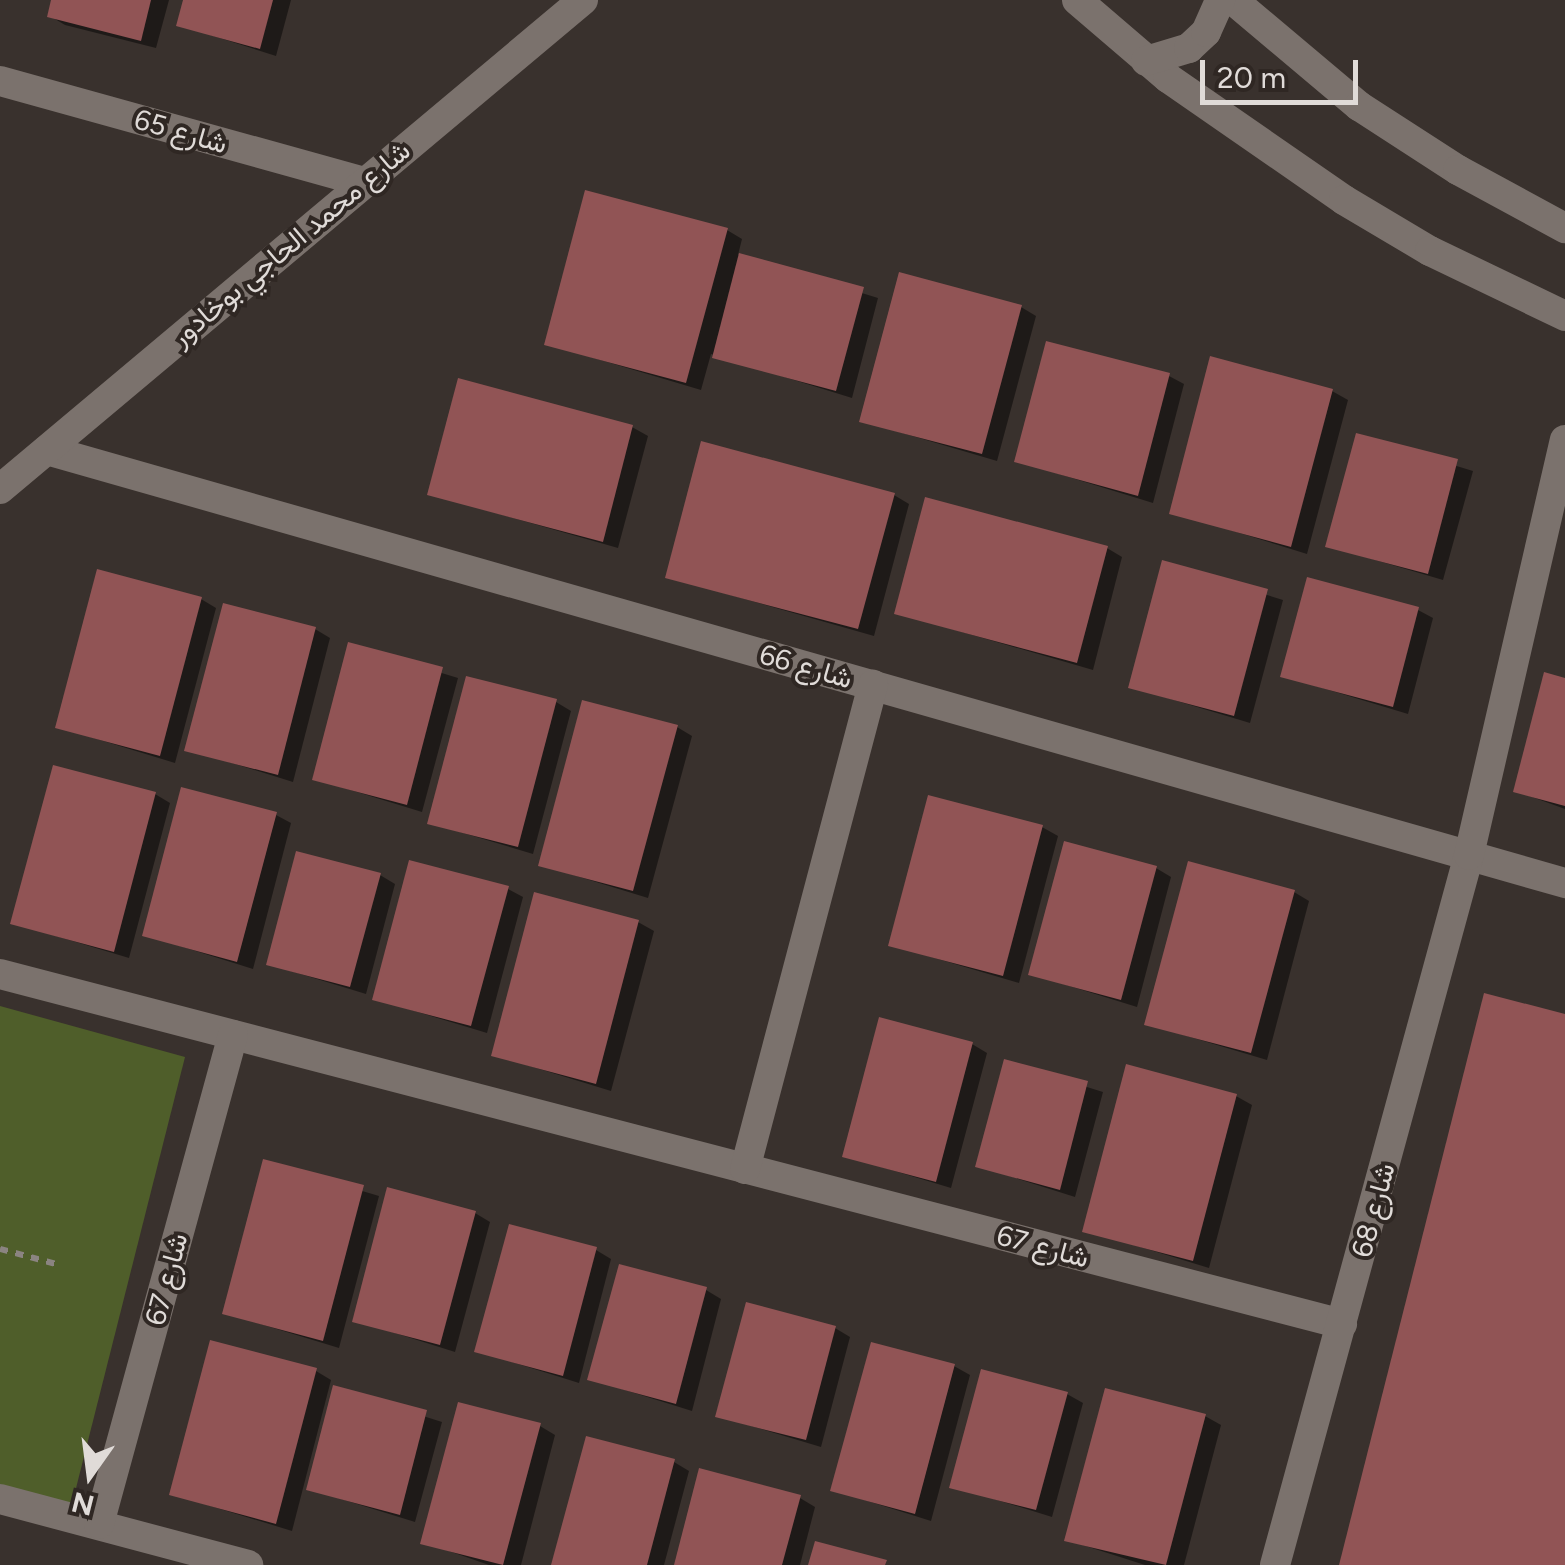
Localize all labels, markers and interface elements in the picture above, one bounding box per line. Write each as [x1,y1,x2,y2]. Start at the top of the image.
scale bar [1205,40,1362,102]
text: 20 m [1217,59,1286,96]
street label: شارع 65 [131,102,231,160]
street label: شارع محمد الحاجي بوخادور [163,133,417,353]
street label: شارع 66 [756,637,856,695]
street label: شارع 68 [1344,1159,1402,1261]
street label: شارع 67 [993,1218,1093,1274]
street label: شارع 67 [138,1229,194,1329]
north arrow [40,1425,140,1525]
text: N [68,1485,97,1523]

